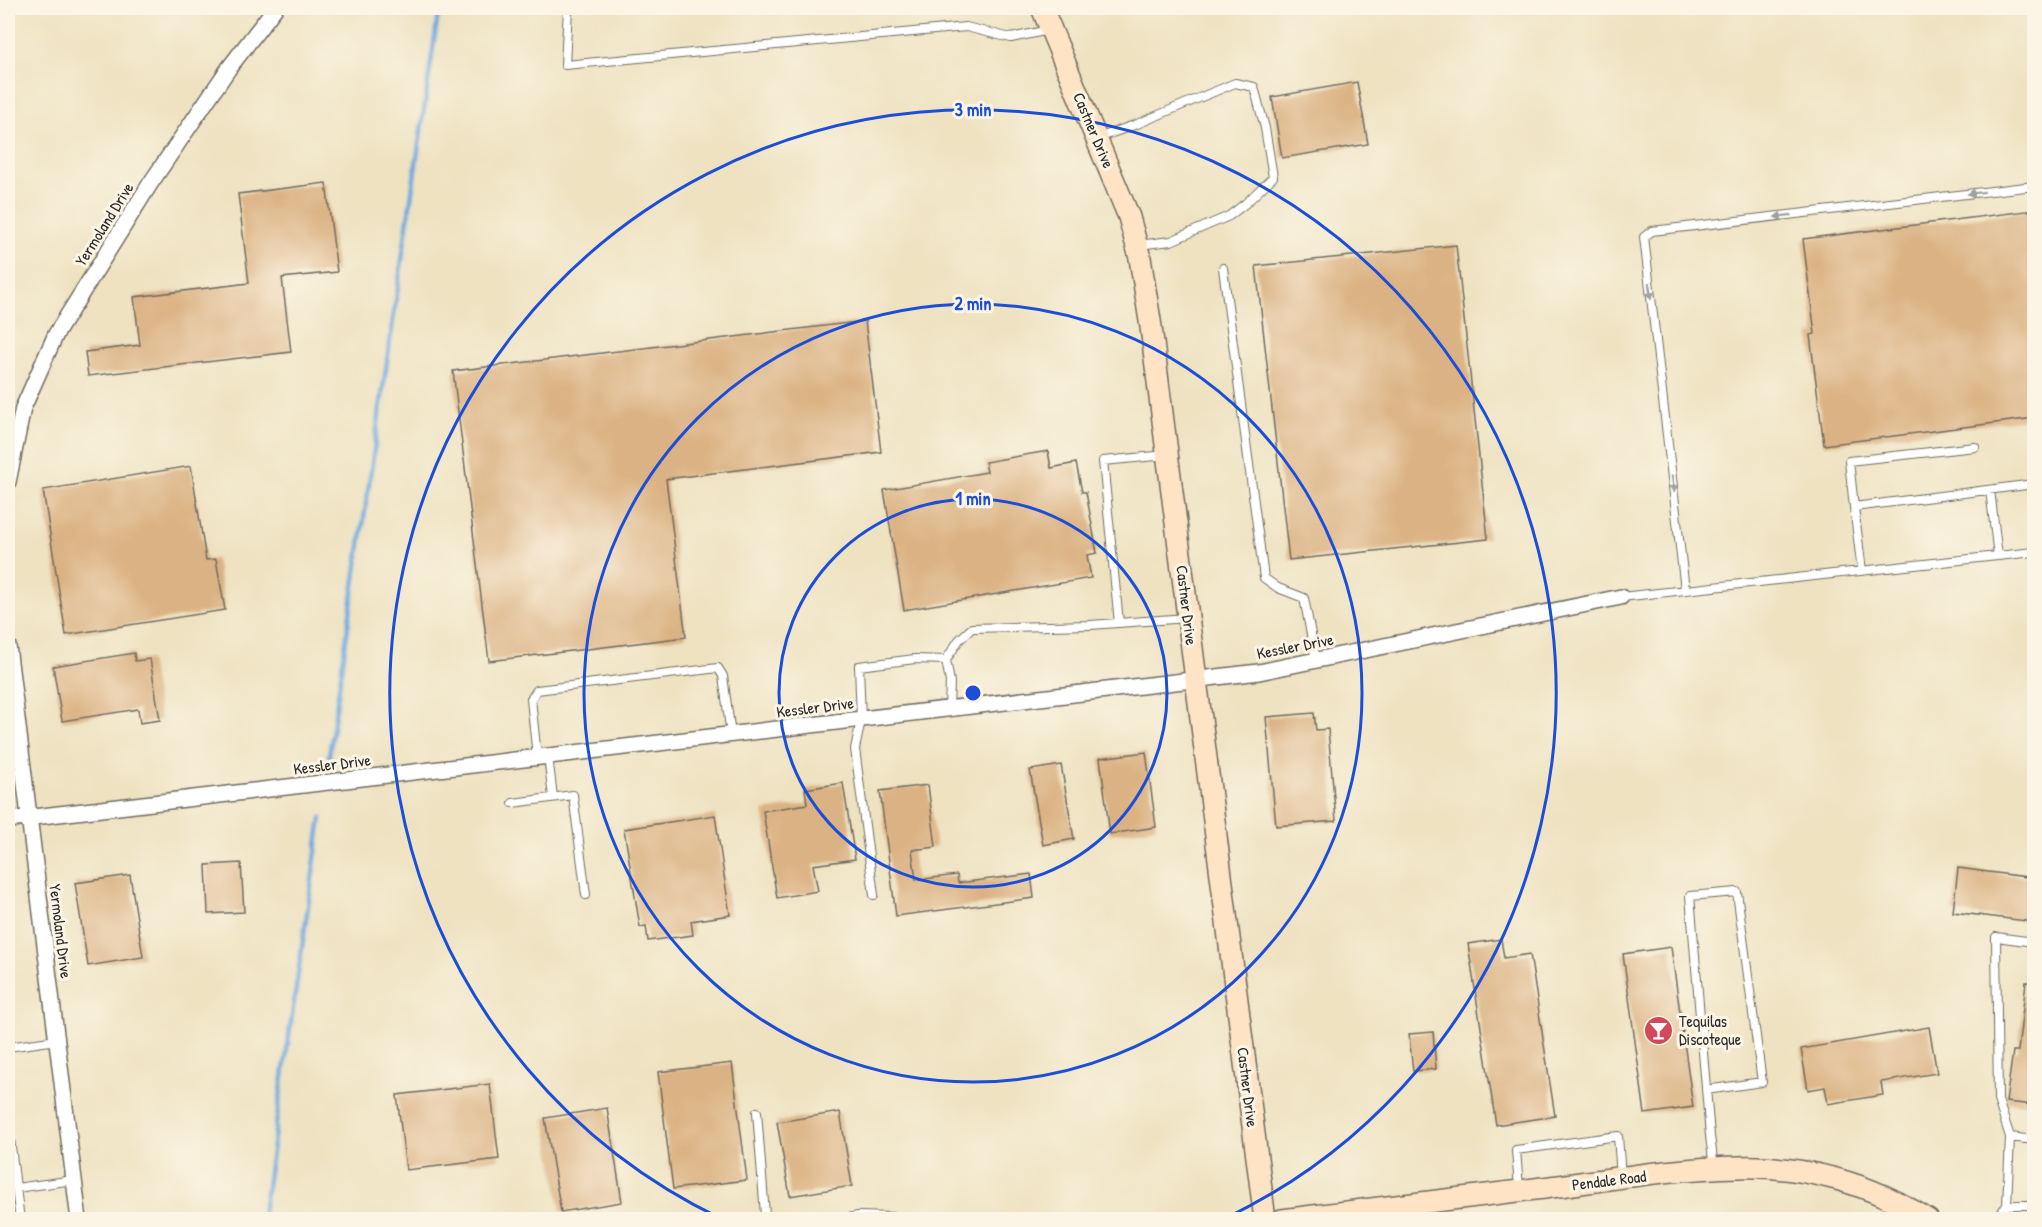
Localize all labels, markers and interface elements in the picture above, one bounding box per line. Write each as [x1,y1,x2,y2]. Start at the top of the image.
street label: Castner Drive [1068,89,1120,172]
text: 3 min [955,97,991,122]
street label: Yermoland Drive [70,177,139,270]
one-way arrow [1967,188,1986,198]
one-way arrow [1773,211,1792,221]
one-way arrow [1645,281,1655,300]
text: 2 min [955,291,991,316]
one-way arrow [1668,475,1677,494]
text: 1 min [955,486,991,511]
street label: Castner Drive [1171,564,1203,647]
street label: Kessler Drive [1255,628,1336,664]
centre of rings [963,683,983,703]
street label: Kessler Drive [775,691,855,723]
street label: Kessler Drive [292,748,372,780]
street label: Yermoland Drive [44,883,78,980]
place label: Tequilas Discoteque [1679,1010,1742,1050]
bar icon: Tequilas Discoteque [1642,1014,1674,1046]
street label: Castner Drive [1232,1046,1264,1129]
street label: Pendale Road [1571,1165,1647,1195]

